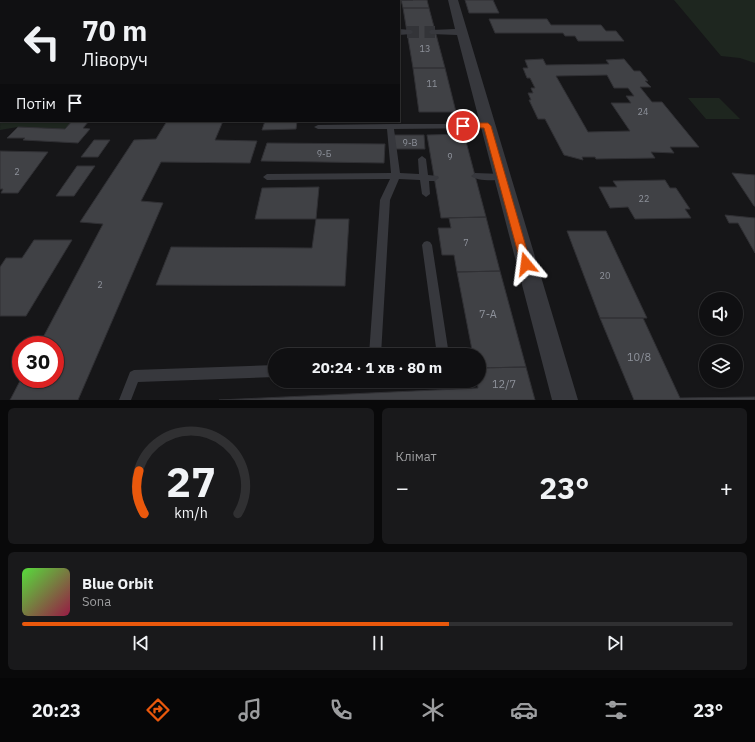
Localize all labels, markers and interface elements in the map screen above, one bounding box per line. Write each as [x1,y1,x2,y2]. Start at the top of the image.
text: 70 m [82,12,147,49]
icon: left [16,16,68,68]
house number: 13 [420,43,430,54]
text: Ліворуч [82,48,148,71]
house number: 11 [427,78,437,89]
icon: arrive [64,92,86,114]
text: Потім [16,94,56,113]
house number: 24 [638,106,648,117]
pin [446,109,480,143]
icon: arrive [452,115,474,137]
house number: 9-В [403,137,418,148]
house number: 9-Б [317,148,332,159]
house number: 9 [447,151,453,162]
house number: 2 [14,166,20,177]
house number: 22 [639,193,649,204]
house number: 7 [463,237,469,248]
position arrow [505,243,547,285]
house number: 20 [600,270,610,281]
house number: 2 [97,279,103,290]
map controls [699,292,743,388]
button: sound [699,292,743,336]
house number: 7-А [479,307,497,321]
speed limit sign: 30 [12,336,64,388]
button: layers [699,344,743,388]
house number: 10/8 [627,350,651,364]
text: 20:24 · 1 хв · 80 m [312,358,442,377]
house number: 12/7 [492,377,516,391]
text: Клімат [396,448,437,465]
text: 27 [166,454,216,508]
text: 23° [539,468,589,507]
text: − [396,473,409,502]
text: + [720,473,733,502]
text: km/h [174,503,208,522]
text: Blue Orbit [82,574,153,593]
text: Sona [82,593,111,610]
icon: previous [130,632,152,654]
icon: pause [367,632,389,654]
icon: next [604,632,626,654]
icon: directions [144,696,172,724]
icon: music [236,696,264,724]
icon: phone [327,696,355,724]
icon: climate [419,696,447,724]
icon: car [510,696,538,724]
icon: filters [602,696,630,724]
text: 20:23 [32,699,81,722]
text: 23° [693,699,723,722]

